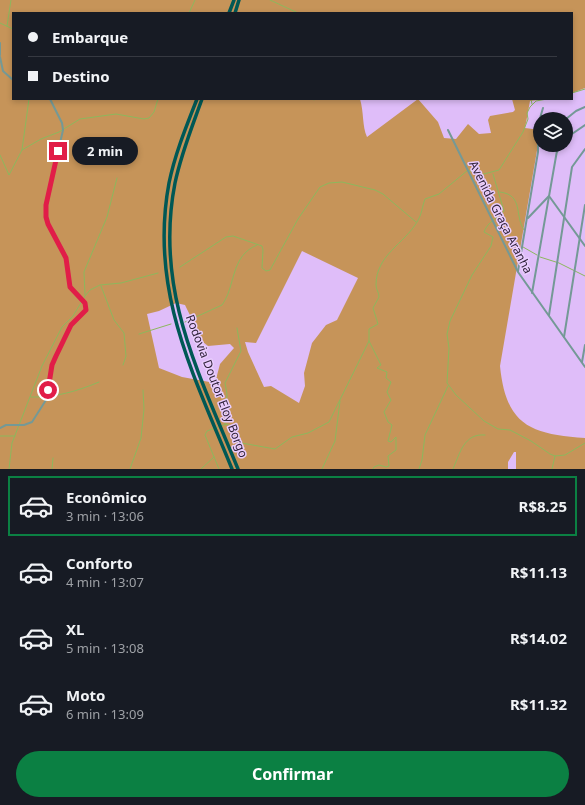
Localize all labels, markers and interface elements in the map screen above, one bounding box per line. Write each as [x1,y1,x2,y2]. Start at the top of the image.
text: Embarque [52,27,128,47]
text: Destino [52,66,110,86]
map controls [533,112,573,152]
button: layers [533,112,573,152]
callout: 2 min [72,137,138,165]
route end [49,142,67,160]
text: 2 min [87,142,123,160]
street label: Avenida Graça Aranha [465,158,537,276]
street label: Rodovia Doutor Eloy Borgo [182,312,252,460]
route start [39,381,57,399]
text: Econômico [66,487,147,507]
icon: car [18,488,54,524]
text: R$8.25 [519,496,567,516]
text: 3 min · 13:06 [66,507,144,525]
text: Conforto [66,553,133,573]
icon: car [18,554,54,590]
text: R$11.13 [510,562,567,582]
text: 4 min · 13:07 [66,573,144,591]
text: XL [66,619,84,639]
icon: car [18,620,54,656]
text: R$14.02 [510,628,567,648]
text: 5 min · 13:08 [66,639,144,657]
text: Moto [66,685,105,705]
icon: car [18,686,54,722]
text: R$11.32 [510,694,567,714]
text: 6 min · 13:09 [66,705,144,723]
button: Confirmar [16,751,569,797]

